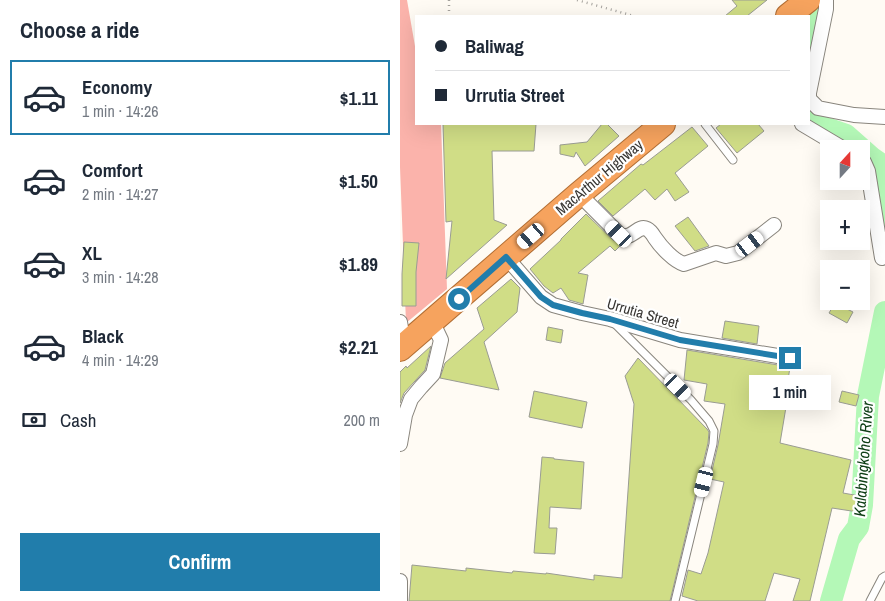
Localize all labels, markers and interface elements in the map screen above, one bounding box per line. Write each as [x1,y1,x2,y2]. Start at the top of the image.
text: Choose a ride [20,15,139,45]
text: Baliwag [465,33,524,59]
text: Economy [82,74,152,100]
icon: car [22,75,67,120]
text: Urrutia Street [465,82,565,108]
text: $1.11 [340,85,378,111]
text: 1 min · 14:26 [82,100,159,122]
street label: MacArthur Highway [551,134,648,220]
north arrow [820,140,870,190]
map controls [820,140,870,310]
text: Comfort [82,157,143,183]
icon: car [22,158,67,203]
text: $1.50 [339,168,378,194]
text: 2 min · 14:27 [82,183,159,205]
button: + [820,200,870,250]
car [603,218,634,250]
car [514,220,547,252]
car [733,229,766,259]
text: XL [82,240,102,266]
icon: car [22,241,67,286]
text: $1.89 [339,251,378,277]
button: − [820,260,870,310]
text: 3 min · 14:28 [82,266,159,288]
route start [448,288,470,310]
street label: Urrutia Street [605,293,682,333]
text: Black [82,323,124,349]
icon: car [22,324,67,369]
text: $2.21 [339,334,378,360]
route end [779,347,801,369]
text: 4 min · 14:29 [82,349,159,371]
car [662,371,693,403]
callout: 1 min [749,376,831,410]
text: 1 min [773,381,807,403]
water label: Kalabingkoho River [848,400,878,517]
icon: cash [20,406,48,434]
text: Cash [60,407,96,433]
text: 200 m [344,409,380,431]
car [693,466,714,498]
button: Confirm [20,533,380,591]

